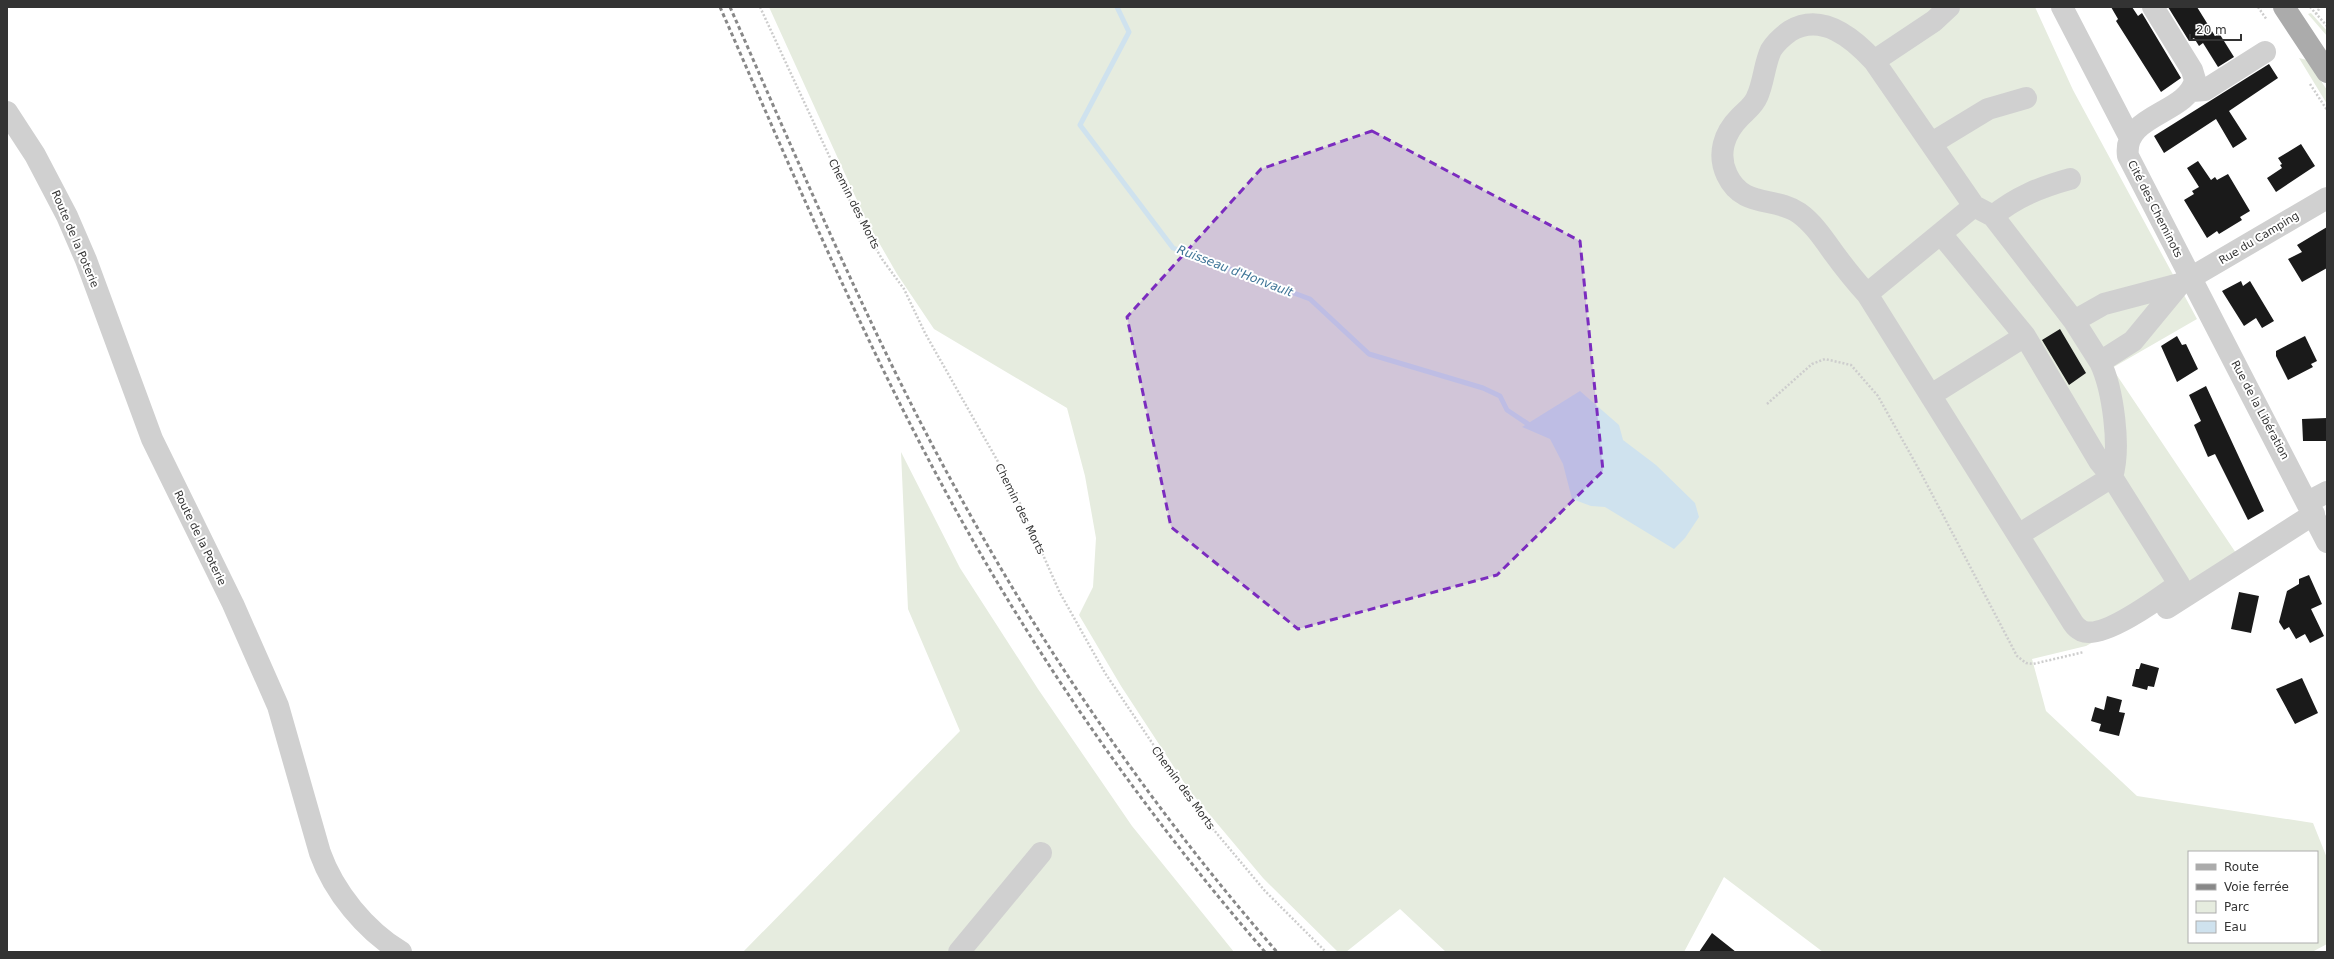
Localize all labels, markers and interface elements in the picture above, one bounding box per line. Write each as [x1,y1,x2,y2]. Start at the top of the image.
scale bar [2190,16,2241,42]
text: 20 m [2196,23,2227,37]
street label: Chemin des Morts [826,157,882,251]
street label: Cité des Cheminots [2125,158,2185,260]
street label: Route de la Poterie [49,188,101,290]
street label: Rue du Camping [2217,209,2301,267]
water label: Ruisseau d'Honvault [1175,242,1296,300]
street label: Rue de la Libération [2228,358,2292,462]
street label: Chemin des Morts [992,461,1048,557]
street label: Route de la Poterie [171,488,229,588]
street label: Chemin des Morts [1149,744,1218,832]
legend [2188,851,2318,943]
text: Route [2224,860,2259,874]
text: Voie ferrée [2224,880,2289,894]
text: Parc [2224,900,2249,914]
text: Eau [2224,920,2247,934]

